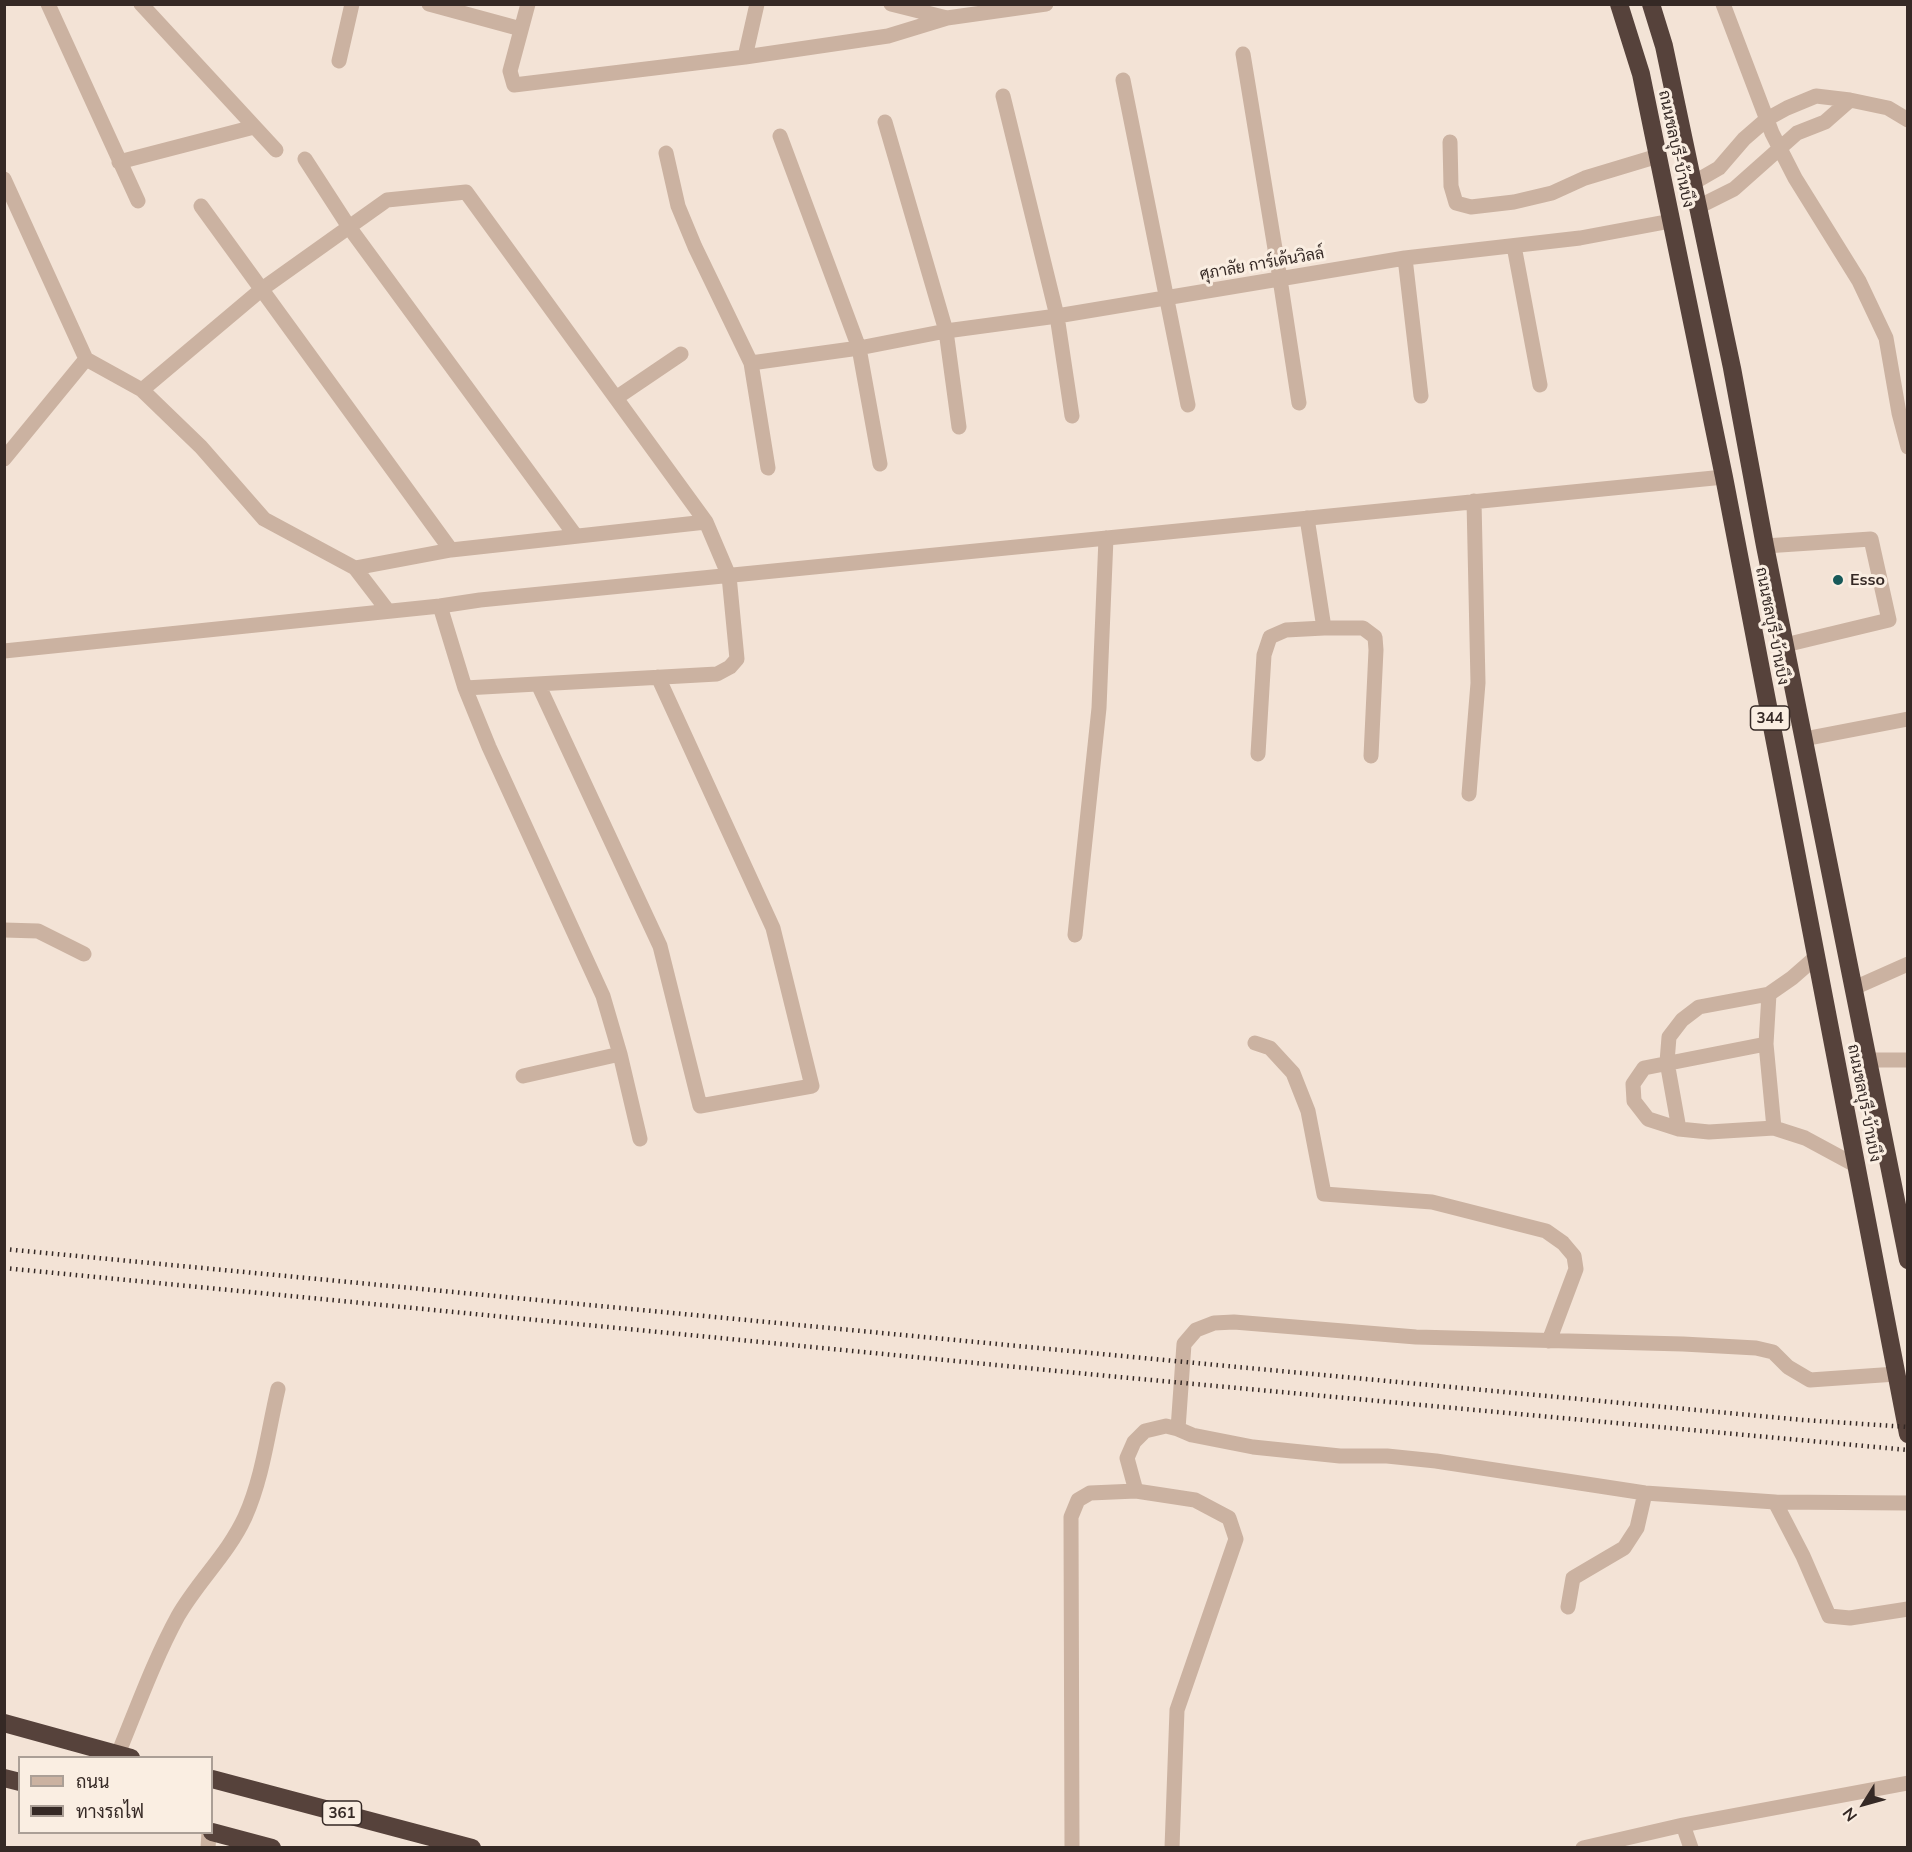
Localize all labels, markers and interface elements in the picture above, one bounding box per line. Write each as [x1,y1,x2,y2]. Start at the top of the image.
street label: ถนนชลบุรี-บ้านบึง [1654,89,1698,209]
street label: ศุภาลัย การ์เด้นวิลล์ [1198,244,1326,284]
street label: ถนนชลบุรี-บ้านบึง [1751,566,1793,686]
place label: Esso [1850,570,1885,590]
marker: Esso [1831,573,1845,587]
road number: 344 [1750,706,1790,730]
street label: ถนนชลบุรี-บ้านบึง [1843,1043,1885,1163]
legend [18,1756,213,1834]
text: ถนน [76,1770,109,1793]
north arrow [1834,1774,1894,1834]
text: ทางรถไฟ [76,1800,144,1823]
road number: 361 [322,1801,362,1825]
text: N [1838,1804,1861,1826]

